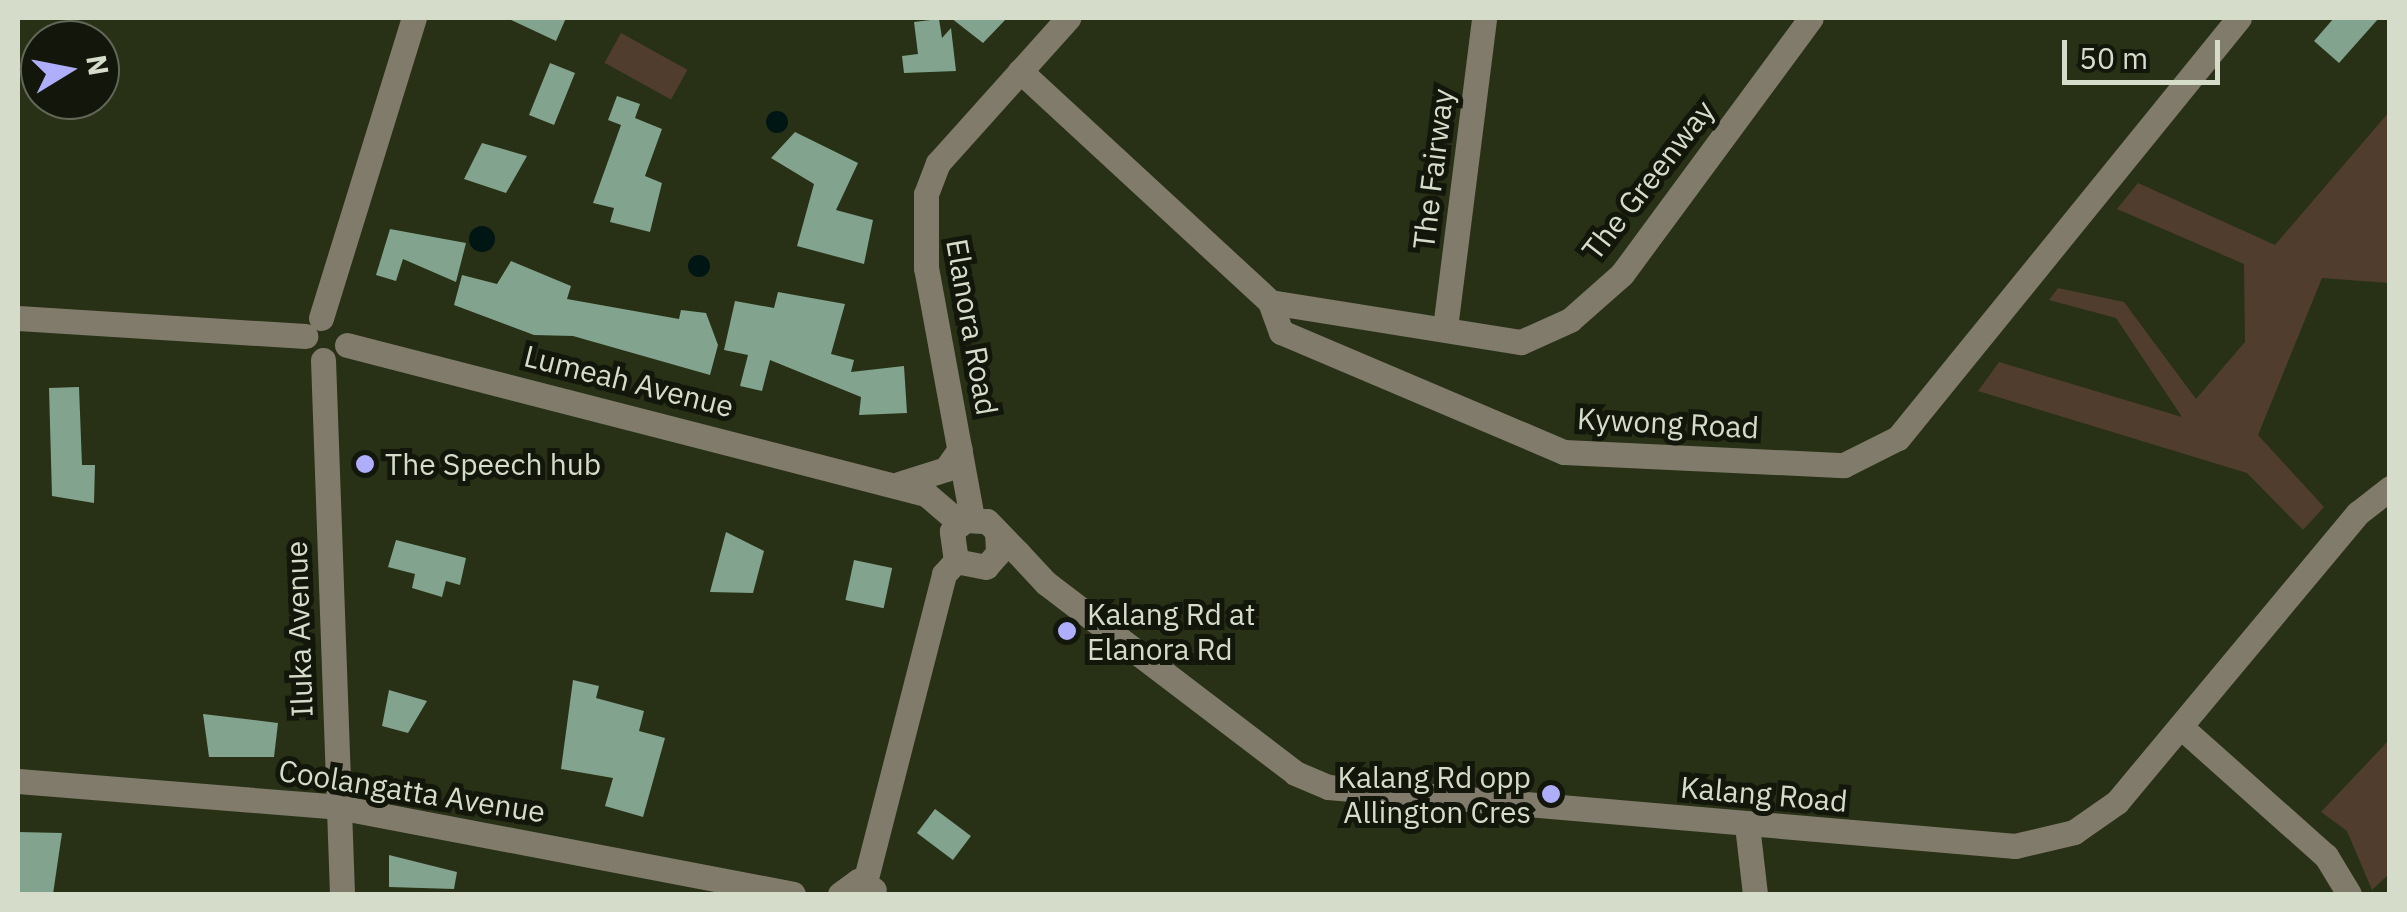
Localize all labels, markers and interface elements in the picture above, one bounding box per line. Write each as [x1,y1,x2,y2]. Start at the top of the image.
north arrow [20,20,120,120]
scale bar [2067,20,2224,82]
text: 50 m [2079,38,2148,77]
text: N [78,52,118,78]
street label: The Fairway [1405,87,1461,251]
street label: The Greenway [1574,93,1722,267]
street label: Elanora Road [939,236,1005,418]
street label: Lumeah Avenue [520,338,738,424]
street label: Kywong Road [1576,400,1760,446]
place label: The Speech hub [385,446,601,482]
marker: The Speech hub [354,453,376,475]
street label: Iluka Avenue [278,540,320,718]
place label: Kalang Rd at Elanora Rd [1087,596,1256,666]
marker: Kalang Rd at Elanora Rd [1056,620,1078,642]
street label: Coolangatta Avenue [276,752,548,830]
place label: Kalang Rd opp Allington Cres [1337,759,1531,830]
street label: Kalang Road [1679,769,1849,819]
marker: Kalang Rd opp Allington Cres [1540,783,1562,805]

